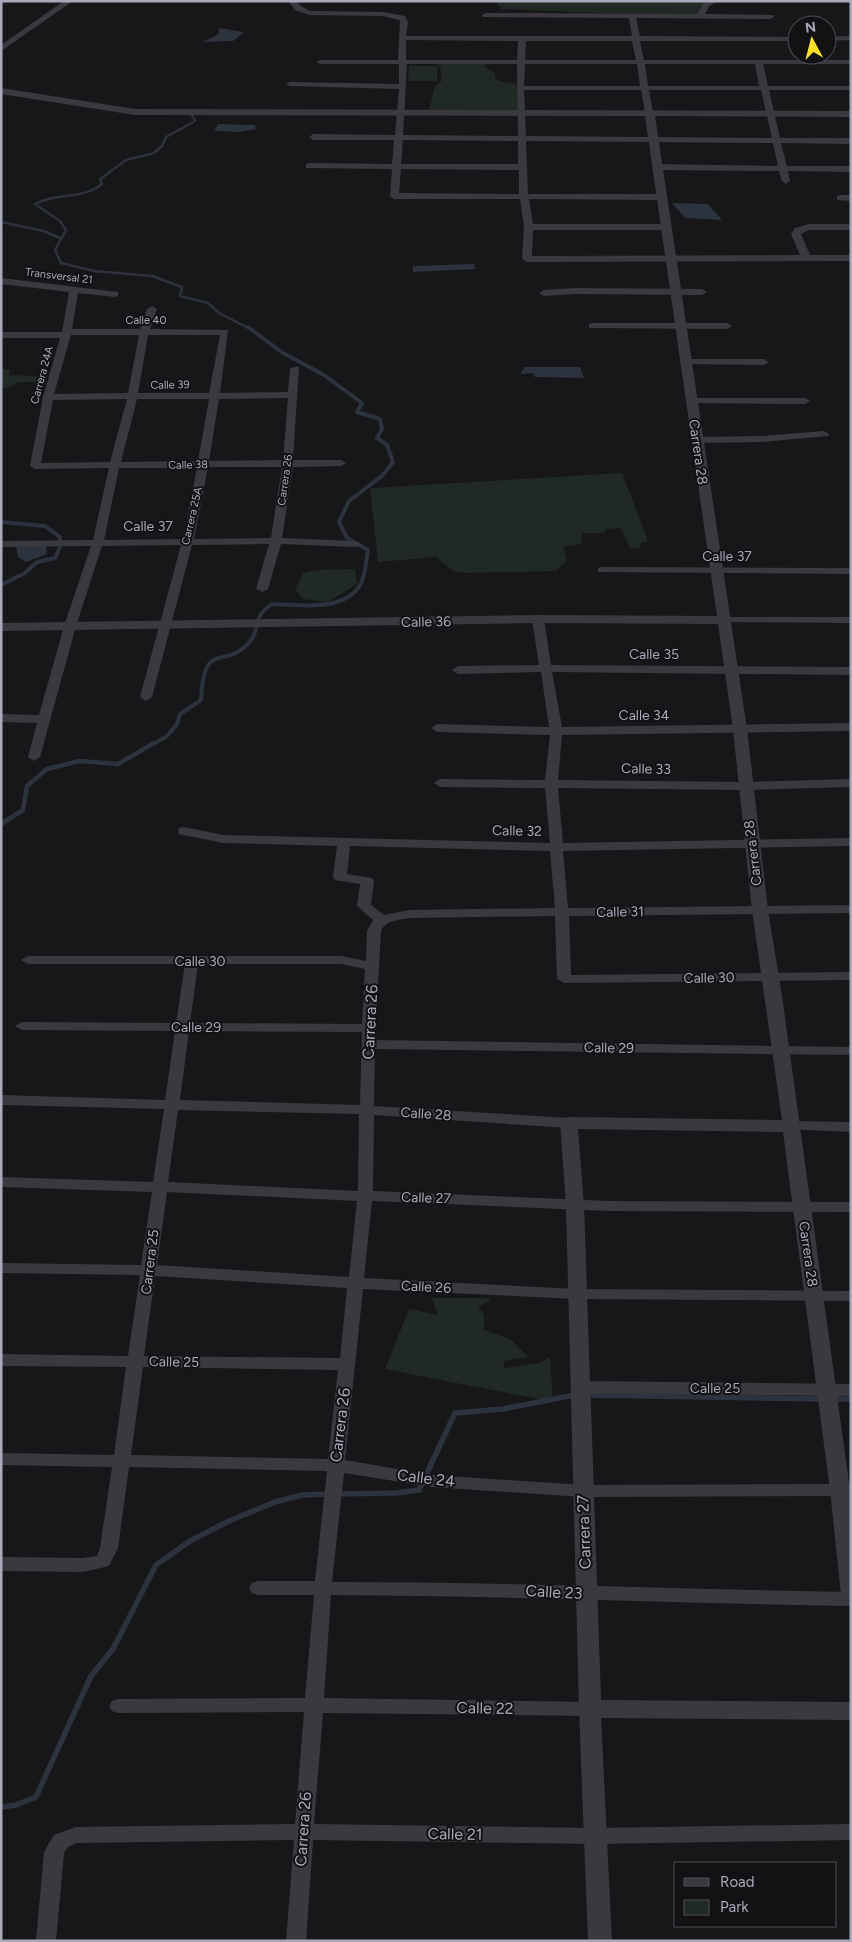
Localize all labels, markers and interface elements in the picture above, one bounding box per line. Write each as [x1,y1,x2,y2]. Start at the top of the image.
north arrow [787,15,837,65]
text: N [804,18,817,37]
street label: Transversal 21 [24,265,94,287]
street label: Calle 40 [126,314,167,327]
street label: Carrera 24A [28,344,56,405]
street label: Calle 39 [150,378,190,392]
street label: Carrera 28 [685,418,711,486]
street label: Carrera 26 [275,454,295,506]
street label: Calle 38 [168,458,208,472]
street label: Carrera 25A [179,485,205,546]
street label: Calle 37 [123,518,173,535]
street label: Calle 37 [702,548,752,565]
street label: Calle 36 [401,613,451,631]
street label: Calle 35 [629,646,679,663]
street label: Calle 34 [619,707,670,724]
street label: Calle 33 [621,760,671,778]
street label: Carrera 28 [741,819,765,887]
street label: Calle 32 [492,822,542,840]
street label: Calle 31 [596,903,644,921]
street label: Calle 30 [174,953,226,970]
street label: Calle 30 [683,969,735,987]
street label: Carrera 26 [359,984,381,1060]
street label: Calle 29 [171,1019,221,1036]
street label: Calle 29 [584,1039,634,1057]
street label: Calle 28 [400,1104,452,1124]
street label: Calle 27 [401,1189,452,1207]
street label: Carrera 28 [795,1220,821,1288]
street label: Carrera 25 [138,1228,162,1296]
street label: Calle 26 [400,1277,452,1297]
street label: Calle 25 [149,1353,199,1371]
street label: Calle 25 [690,1380,740,1397]
street label: Carrera 26 [326,1387,354,1463]
street label: Calle 24 [396,1465,456,1491]
street label: Carrera 27 [573,1494,595,1569]
street label: Calle 23 [525,1581,583,1603]
street label: Calle 22 [456,1698,514,1718]
street label: Carrera 26 [291,1791,315,1867]
street label: Calle 21 [427,1824,483,1844]
legend [674,1862,837,1927]
text: Road [720,1873,755,1891]
text: Park [720,1898,749,1916]

